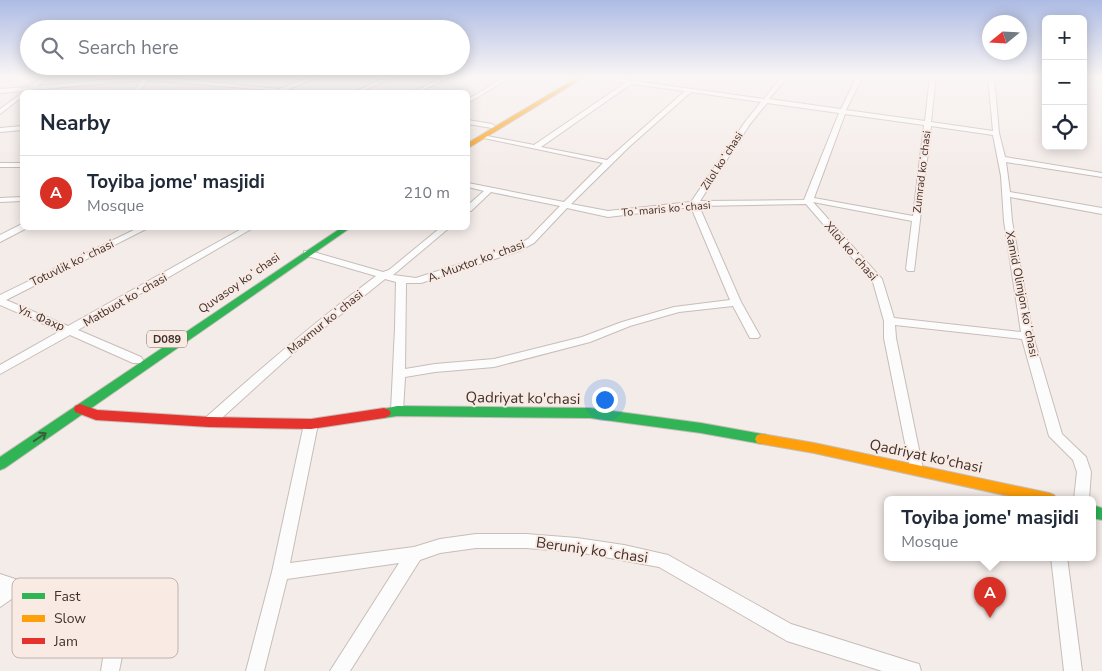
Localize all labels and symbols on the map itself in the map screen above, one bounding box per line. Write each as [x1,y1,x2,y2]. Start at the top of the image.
north arrow [982,15,1027,60]
street label: Zilol koʻchasi [698,129,746,193]
street label: Zumrad koʻchasi [910,130,934,214]
street label: Toʻmaris koʻchasi [621,198,711,220]
street label: Xilol koʻchasi [821,218,881,284]
street label: Xamid Olimjon koʻchasi [1002,229,1042,359]
street label: Totuvlik koʻchasi [27,236,117,290]
street label: A. Muxtor koʻchasi [425,236,527,286]
street label: Quvasoy koʻchasi [195,249,283,317]
street label: Matbuot koʻchasi [80,270,170,330]
street label: Maxmur koʻchasi [284,286,366,358]
street label: Ул. Фахр [14,301,67,335]
road number: D089 [147,330,187,348]
street label: Qadriyat ko'chasi [465,387,581,409]
your location [592,387,618,413]
one-way arrow [33,431,47,442]
street label: Qadriyat ko'chasi [868,434,984,478]
street label: Beruniy koʻchasi [535,532,649,568]
pin: A [974,577,1006,618]
legend [12,578,178,658]
text: Fast [54,587,80,606]
text: Slow [54,609,86,628]
text: Jam [53,632,78,651]

